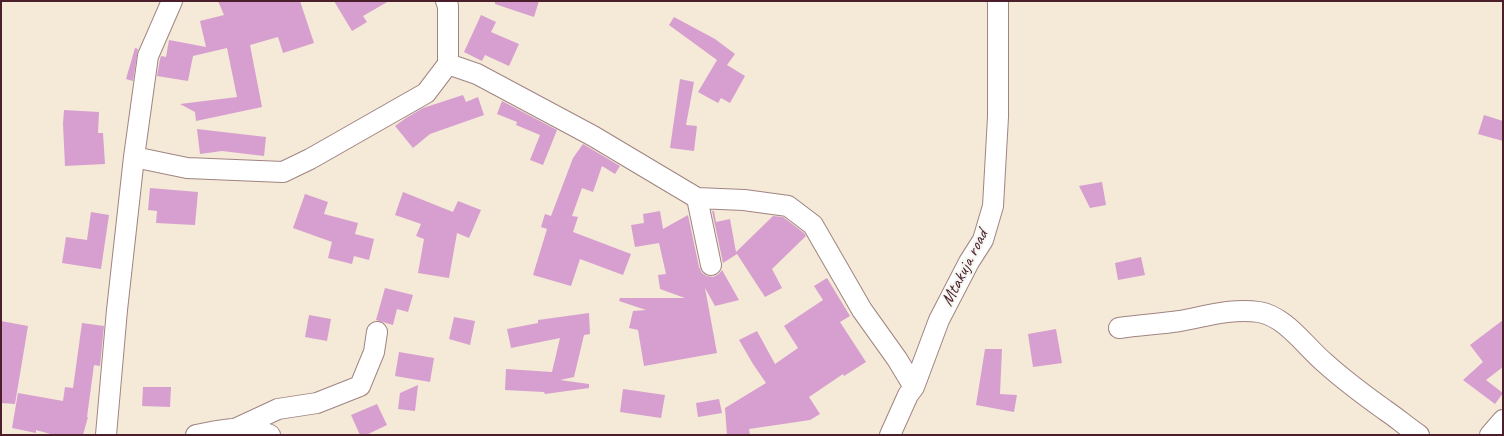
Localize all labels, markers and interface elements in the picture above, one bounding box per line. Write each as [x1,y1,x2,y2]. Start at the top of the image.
street label: Mtakuja road [937,226,993,310]

